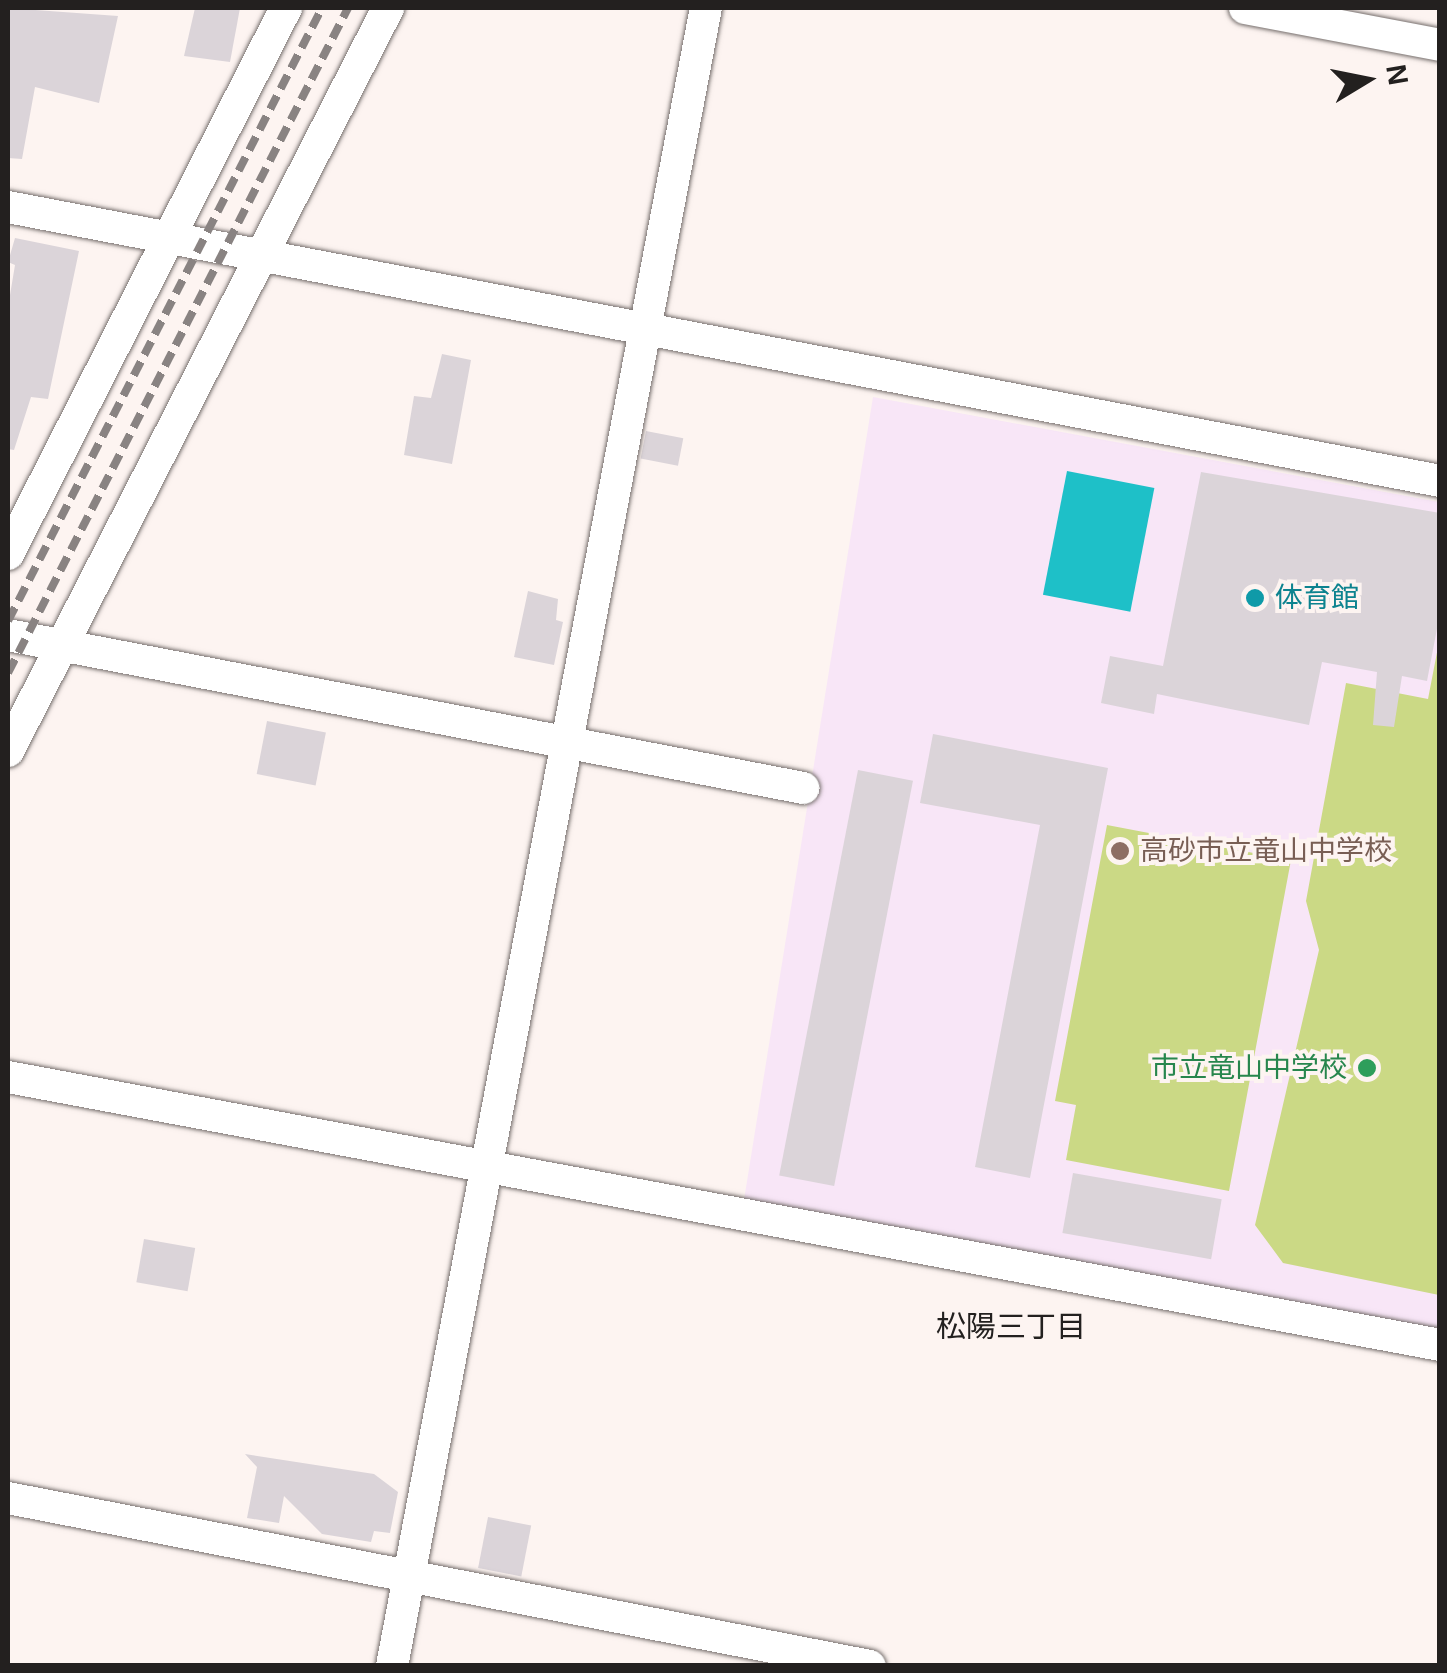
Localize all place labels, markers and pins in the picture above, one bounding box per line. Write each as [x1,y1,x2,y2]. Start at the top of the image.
place label: 体育館 [1275,581,1359,615]
marker: 体育館 [1244,587,1266,609]
place label: 高砂市立竜山中学校 [1140,834,1392,868]
marker: 高砂市立竜山中学校 [1109,840,1131,862]
place label: 市立竜山中学校 [1151,1051,1347,1085]
marker: 市立竜山中学校 [1356,1057,1378,1079]

